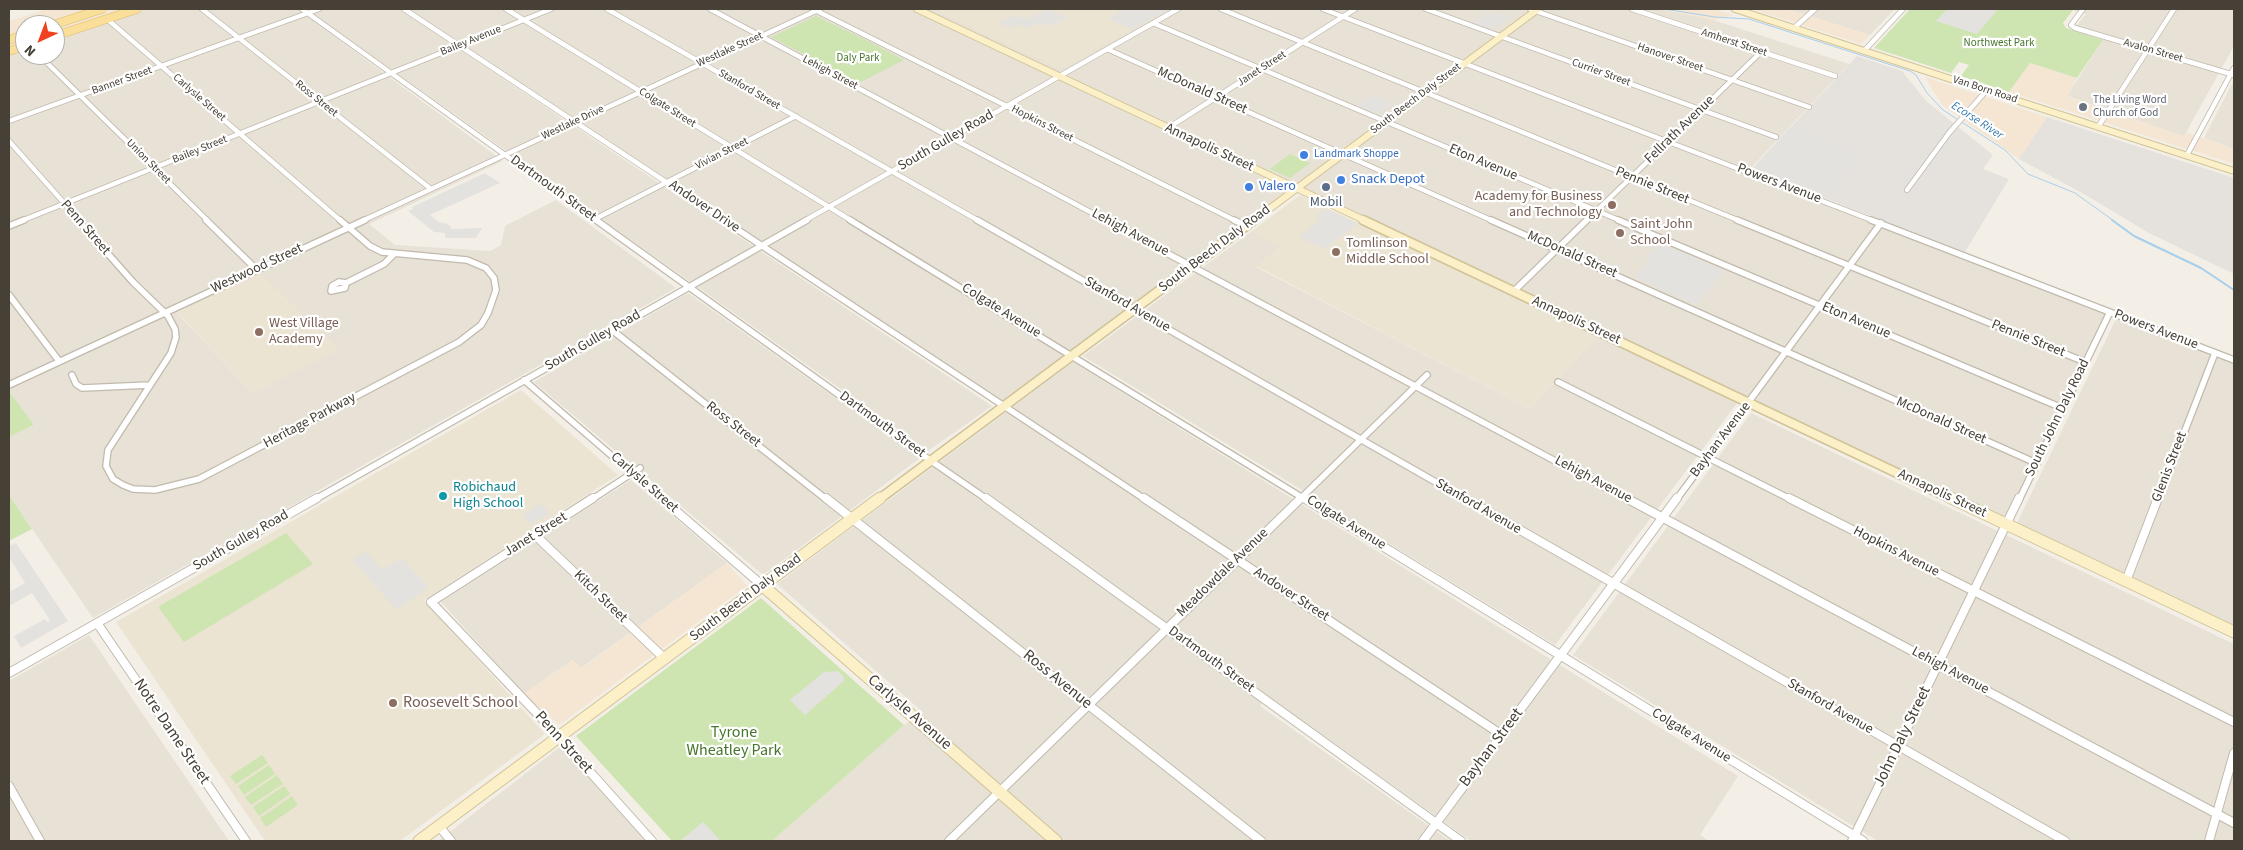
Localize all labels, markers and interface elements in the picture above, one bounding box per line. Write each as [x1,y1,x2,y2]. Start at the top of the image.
north arrow [15,15,65,65]
street label: Bailey Avenue [439,23,503,59]
street label: Amherst Street [1700,26,1768,60]
street label: Westlake Street [695,30,765,70]
street label: Avalon Street [2122,36,2184,66]
park label: Northwest Park [1964,37,2034,51]
text: N [20,40,41,61]
street label: Hanover Street [1635,41,1705,75]
street label: Janet Street [1235,48,1289,90]
park label: Daly Park [836,52,880,66]
street label: Lehigh Street [800,53,860,93]
street label: Currier Street [1570,56,1632,90]
street label: South Beech Daly Street [1368,61,1464,137]
street label: Banner Street [90,64,154,98]
street label: McDonald Street [1154,64,1250,118]
street label: Stanford Street [716,67,782,113]
street label: Carlysle Street [170,71,228,125]
street label: Van Born Road [1951,73,2019,107]
street label: Ross Street [292,78,340,120]
street label: Colgate Street [636,85,698,131]
street label: Fellrath Avenue [1642,93,1718,167]
place label: The Living Word Church of God [2093,94,2167,120]
water label: Ecorse River [1948,99,2006,143]
marker: The Living Word Church of God [2077,101,2089,113]
street label: Westlake Drive [540,103,606,143]
street label: Hopkins Street [1009,103,1075,145]
street label: South Gulley Road [895,107,997,175]
street label: Annapolis Street [1162,120,1256,176]
street label: Bailey Street [171,133,229,167]
street label: Vivian Street [693,135,751,173]
street label: Union Street [123,137,173,187]
street label: Eton Avenue [1446,141,1520,185]
place label: Landmark Shoppe [1314,148,1399,162]
marker: Landmark Shoppe [1298,149,1310,161]
street label: Dartmouth Street [507,152,599,226]
street label: Powers Avenue [1735,160,1823,208]
street label: Pennie Street [1613,164,1691,208]
place label: Snack Depot [1351,172,1425,188]
marker: Snack Depot [1335,174,1347,186]
street label: Andover Drive [665,177,743,237]
place label: Valero [1259,179,1296,195]
marker: Valero [1243,181,1255,193]
marker: Mobil [1320,181,1332,193]
place label: Academy for Business and Technology [1475,189,1602,222]
place label: Mobil [1310,195,1342,211]
street label: Penn Street [56,197,114,259]
marker: Academy for Business and Technology [1606,199,1618,211]
street label: South Beech Daly Road [1156,202,1274,296]
street label: Lehigh Avenue [1088,206,1172,260]
place label: Saint John School [1630,217,1693,250]
marker: Saint John School [1614,227,1626,239]
street label: McDonald Street [1524,228,1620,282]
place label: Tomlinson Middle School [1346,236,1429,268]
street label: Westwood Street [209,240,305,298]
marker: Tomlinson Middle School [1330,246,1342,258]
street label: Stanford Avenue [1081,274,1173,336]
street label: Colgate Avenue [958,280,1044,342]
street label: Annapolis Street [1529,293,1623,349]
street label: Eton Avenue [1819,299,1893,343]
street label: Powers Avenue [2112,306,2200,354]
street label: South Gulley Road [542,307,644,375]
place label: West Village Academy [269,316,339,348]
street label: Pennie Street [1989,317,2067,361]
marker: West Village Academy [253,326,265,338]
street label: South John Daly Road [2022,356,2094,480]
street label: Dartmouth Street [836,388,928,462]
street label: Heritage Parkway [261,390,359,452]
street label: McDonald Street [1893,394,1989,448]
street label: Ross Street [702,398,764,452]
street label: Bayhan Avenue [1687,399,1755,481]
street label: Glenis Street [2149,429,2191,505]
street label: Carlysle Street [607,449,681,517]
street label: Lehigh Avenue [1551,453,1635,507]
street label: Annapolis Street [1895,466,1989,522]
street label: Stanford Avenue [1432,476,1524,538]
place label: Robichaud High School [453,480,523,512]
marker: Robichaud High School [437,490,449,502]
street label: Colgate Avenue [1303,492,1389,554]
street label: South Gulley Road [190,507,292,575]
street label: Janet Street [502,509,570,561]
street label: Hopkins Avenue [1850,523,1942,581]
street label: Meadowdale Avenue [1174,525,1272,621]
street label: South Beech Daly Road [687,551,805,645]
street label: Andover Street [1250,564,1332,626]
street label: Kitch Street [570,567,630,627]
street label: Dartmouth Street [1165,623,1257,697]
street label: Lehigh Avenue [1908,644,1992,698]
street label: Ross Avenue [1019,646,1095,714]
street label: Carlysle Avenue [863,671,955,755]
street label: Notre Dame Street [129,676,213,788]
street label: Stanford Avenue [1784,676,1876,738]
street label: John Daly Street [1870,683,1936,791]
place label: Roosevelt School [403,693,518,713]
marker: Roosevelt School [387,697,399,709]
street label: Bayhan Street [1456,705,1528,791]
street label: Colgate Avenue [1648,705,1734,767]
street label: Penn Street [530,708,596,778]
park label: Tyrone Wheatley Park [687,723,781,761]

